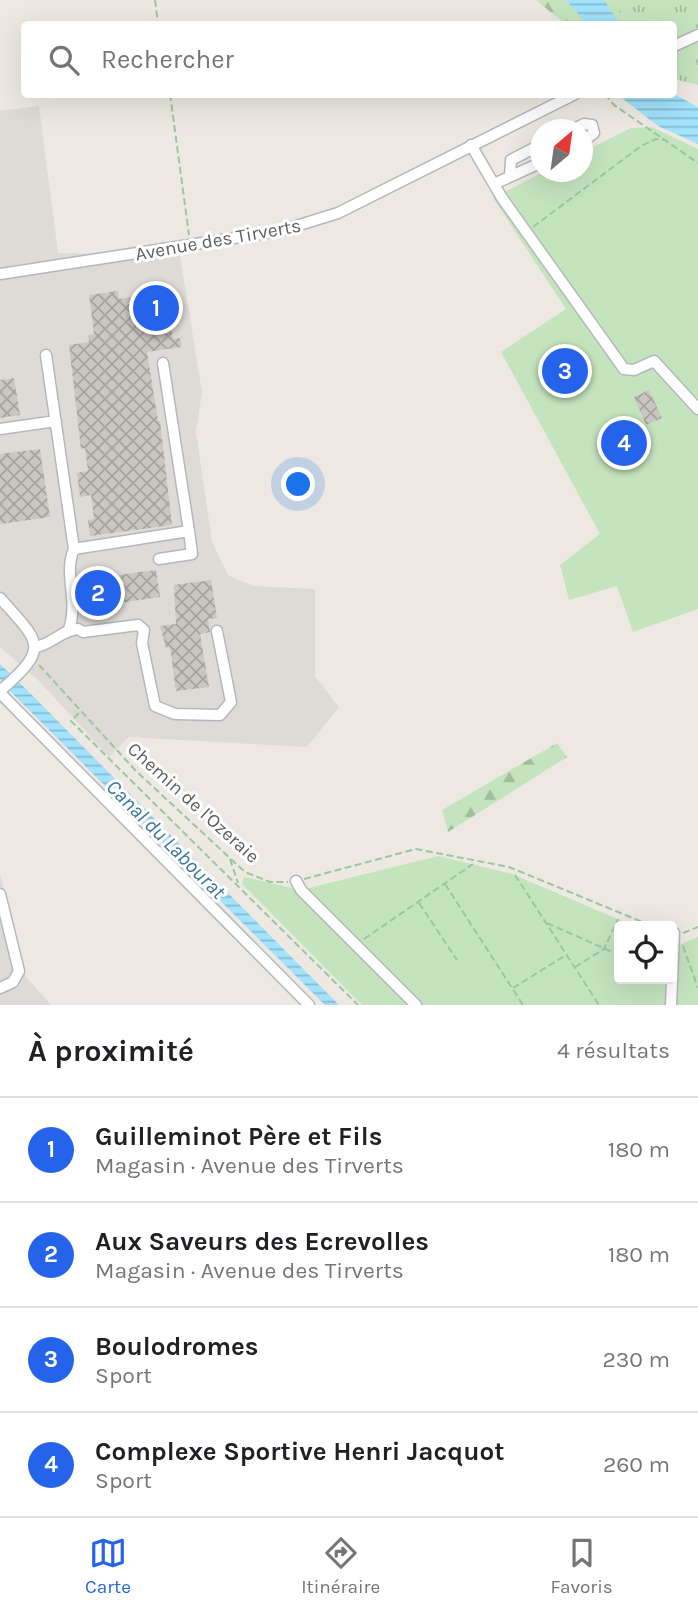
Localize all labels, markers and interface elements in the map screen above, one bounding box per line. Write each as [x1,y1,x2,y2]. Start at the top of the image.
search box [21,21,677,98]
icon: search [45,41,83,79]
text: Rechercher [101,44,234,75]
north arrow [530,119,593,182]
street label: Avenue des Tirverts [134,215,303,265]
pin: 1 [133,282,179,334]
pin: 3 [542,345,588,397]
pin: 4 [601,417,647,469]
your location [281,467,315,501]
pin: 2 [75,567,121,619]
street label: Chemin de l'Ozeraie [123,738,264,868]
water label: Canal du Labourat [102,775,231,904]
map controls [614,921,677,984]
button: locate [614,921,677,984]
text: À proximité [28,1033,194,1069]
text: 4 résultats [557,1037,670,1064]
text: Guilleminot Père et Fils [95,1121,382,1152]
text: 1 [47,1136,55,1163]
text: 180 m [608,1136,670,1163]
text: Magasin · Avenue des Tirverts [95,1152,404,1179]
text: Aux Saveurs des Ecrevolles [95,1226,429,1257]
text: 2 [44,1241,58,1268]
text: 180 m [608,1241,670,1268]
text: Magasin · Avenue des Tirverts [95,1257,404,1284]
text: Boulodromes [95,1331,259,1362]
text: 3 [44,1346,58,1373]
text: 230 m [602,1346,670,1373]
text: Sport [95,1362,152,1389]
text: Complexe Sportive Henri Jacquot [95,1436,504,1467]
text: 4 [44,1451,58,1478]
text: 260 m [603,1451,670,1478]
text: Sport [95,1467,152,1494]
tab: Carte [85,1534,131,1598]
tab: Itinéraire [301,1534,380,1598]
tab: Favoris [550,1534,613,1598]

